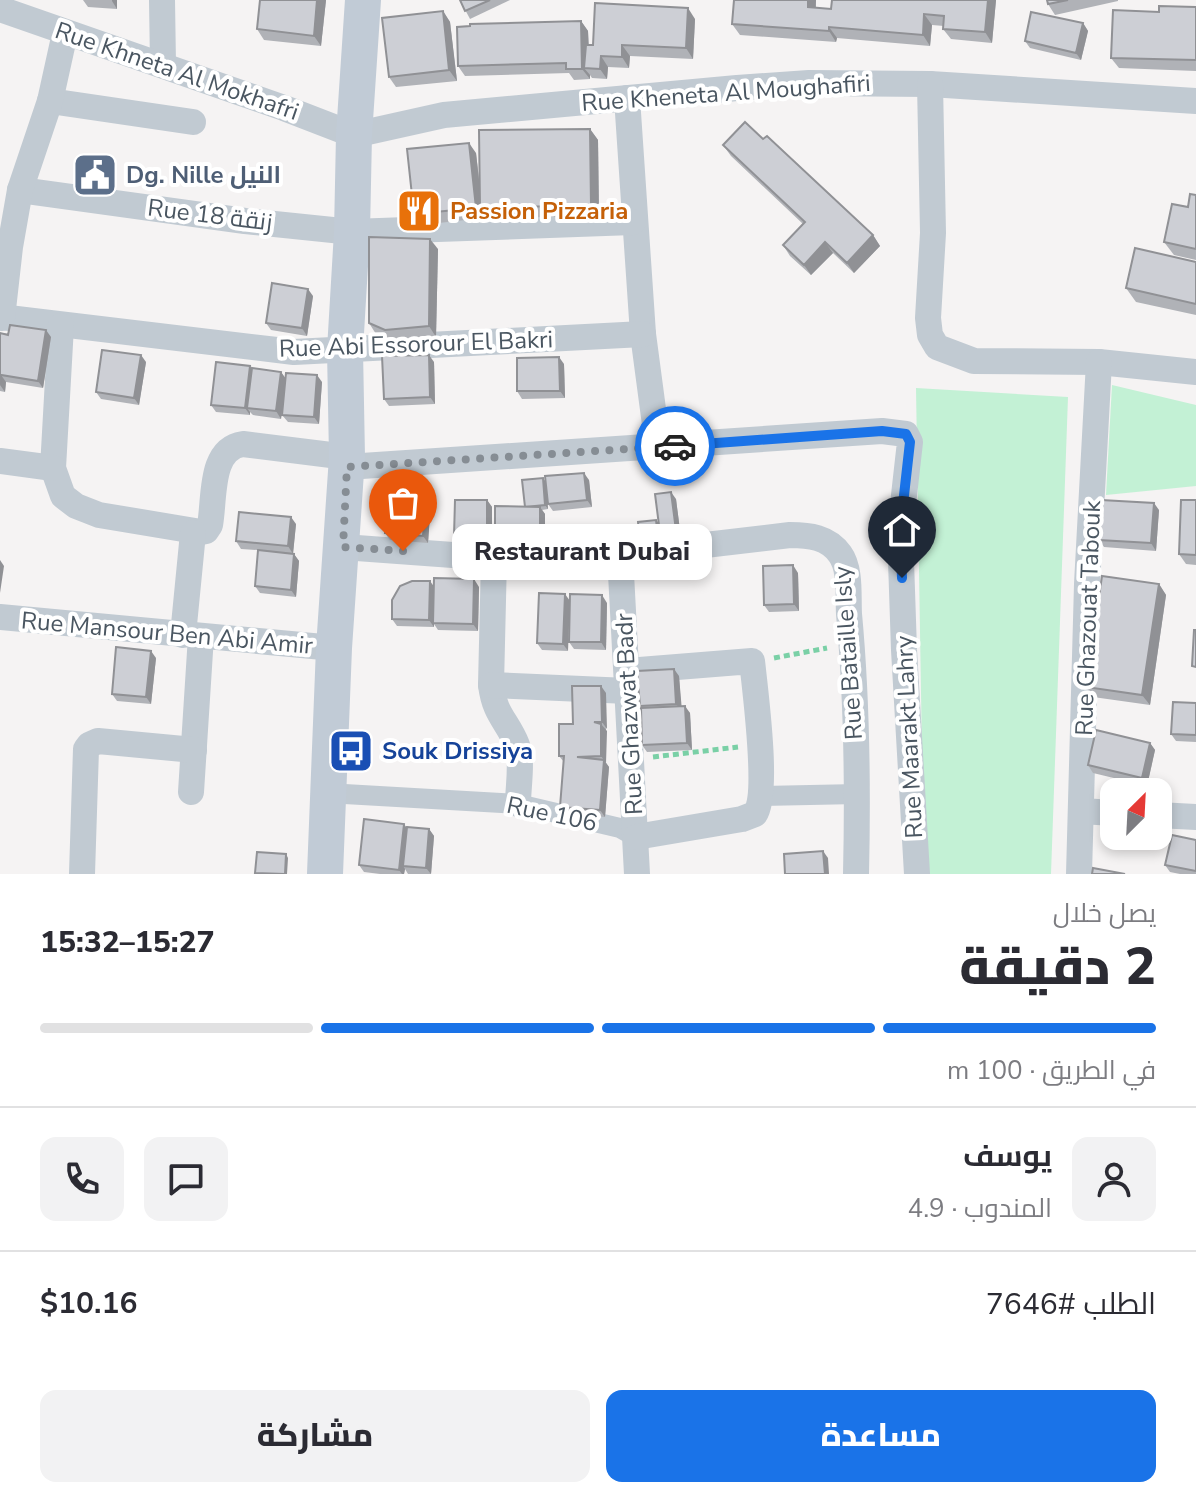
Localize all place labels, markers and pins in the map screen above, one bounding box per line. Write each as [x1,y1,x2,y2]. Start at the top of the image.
public building icon: Dg. Nille النيل [71,151,119,199]
place label: Dg. Nille النيل [126,159,281,191]
restaurant icon: Passion Pizzaria [395,187,443,235]
place label: Passion Pizzaria [450,195,628,227]
pin [369,469,437,551]
pin [868,496,936,578]
callout: Restaurant Dubai [451,523,711,579]
bus stop icon: Souk Drissiya [327,727,375,775]
place label: Souk Drissiya [382,735,533,767]

